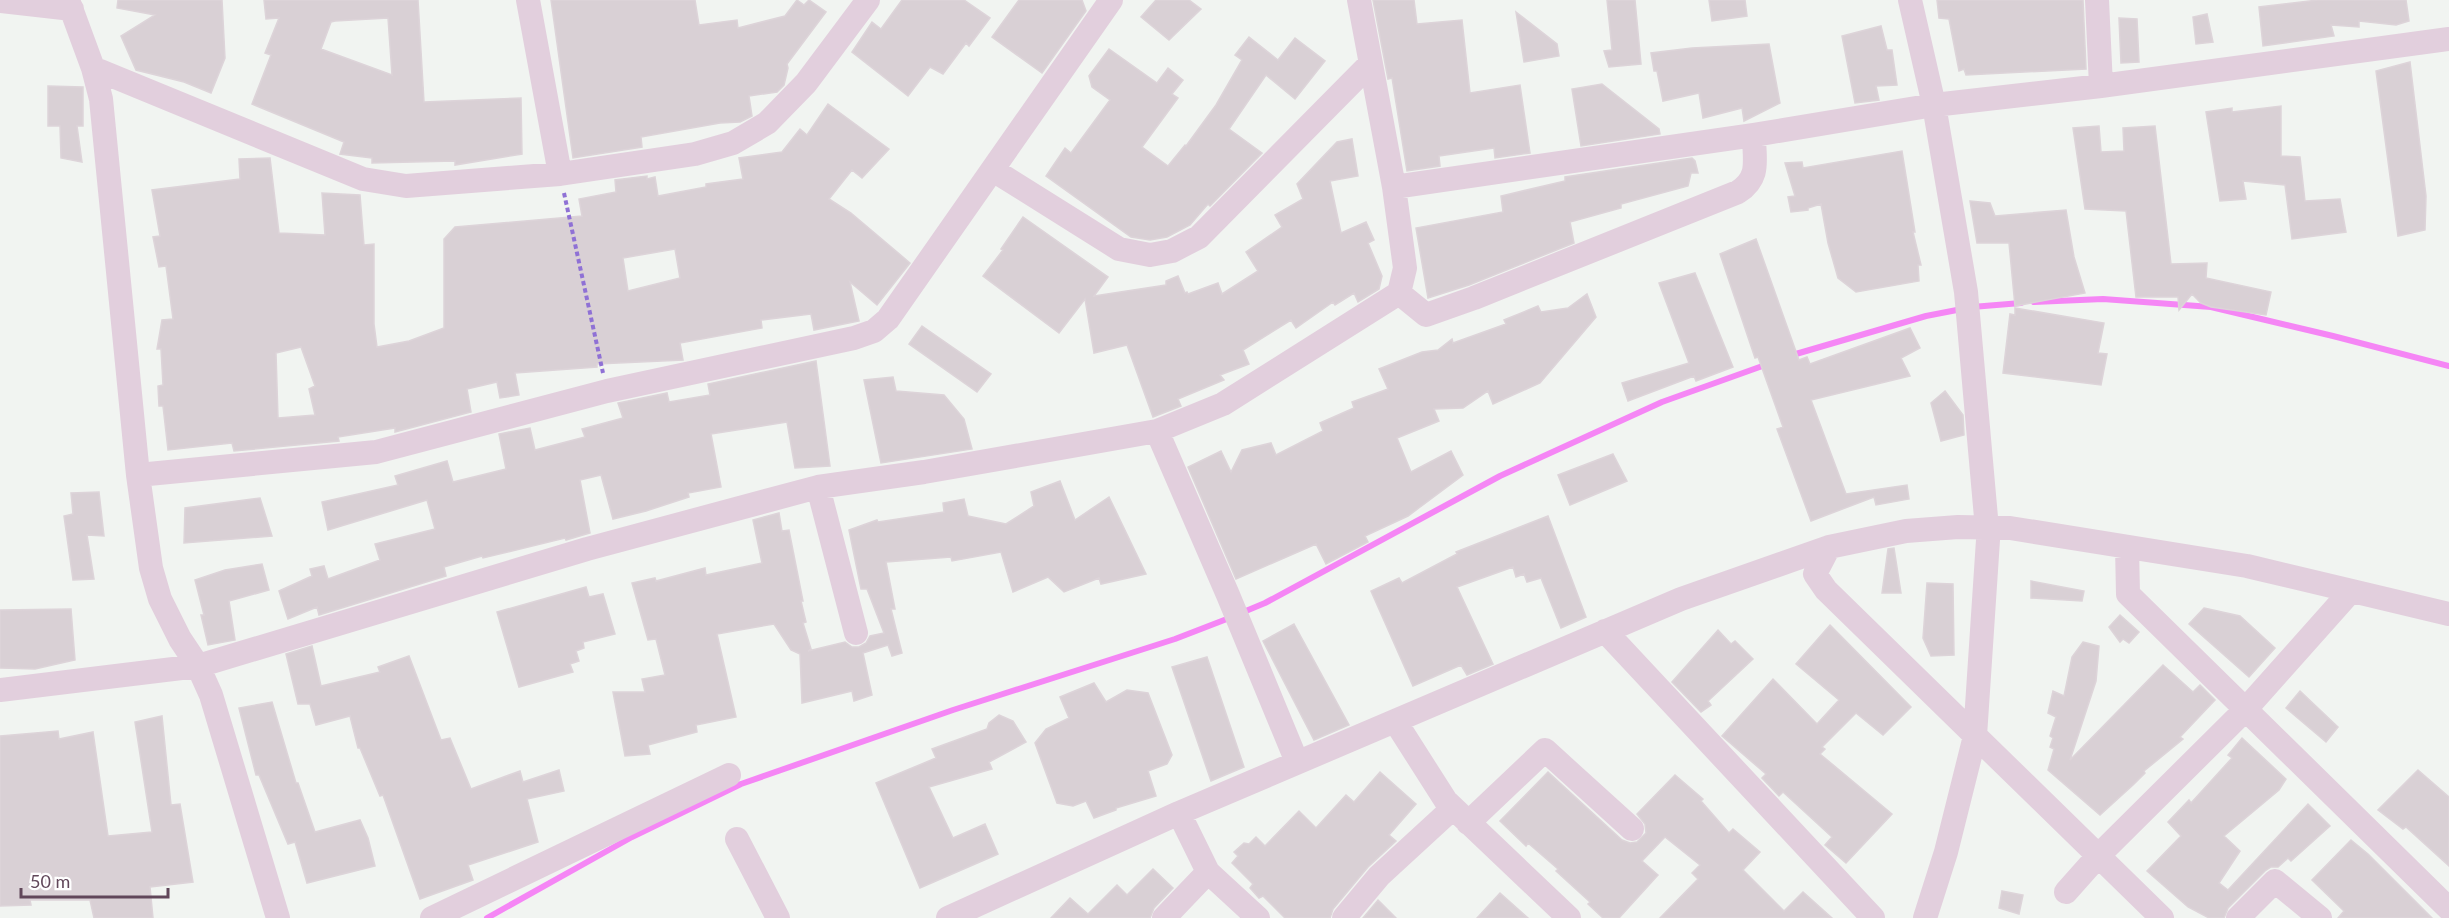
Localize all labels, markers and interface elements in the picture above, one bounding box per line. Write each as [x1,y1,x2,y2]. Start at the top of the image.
scale bar [21,861,168,899]
text: 50 m [30,870,70,892]

